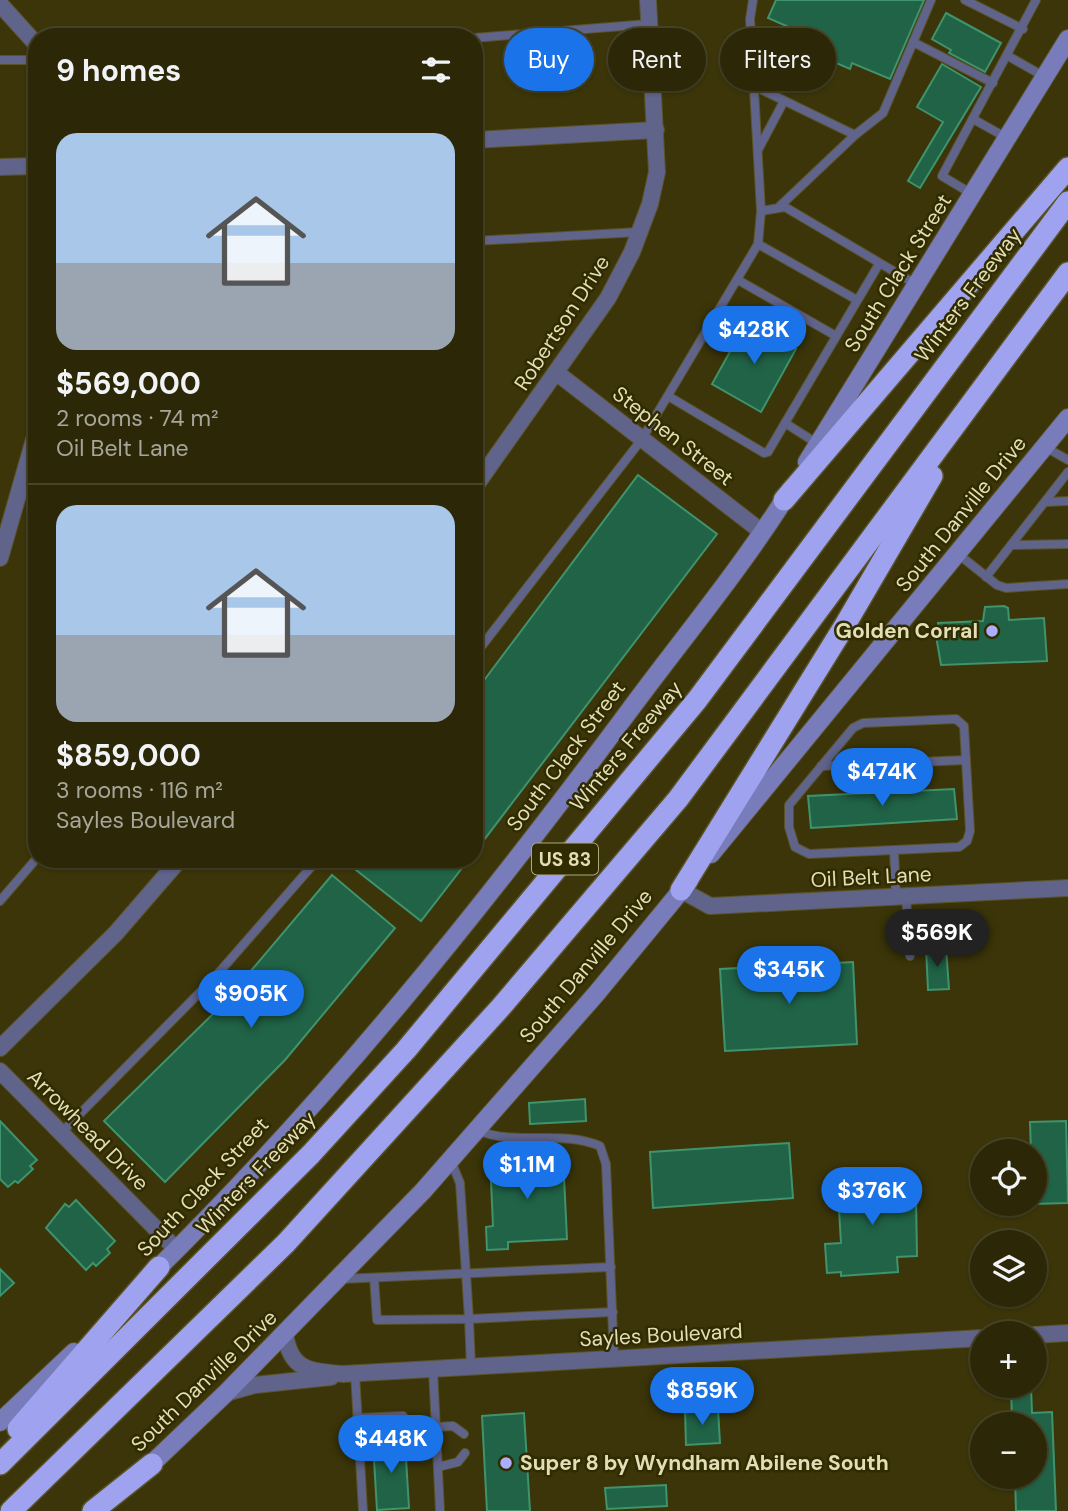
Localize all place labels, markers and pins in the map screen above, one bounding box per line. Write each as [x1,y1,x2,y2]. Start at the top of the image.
pin: $428K [705,306,803,366]
place label: Golden Corral [836,617,978,645]
marker: Golden Corral [984,623,1000,639]
pin: $474K [833,748,931,808]
pin: $569K [888,909,986,969]
pin: $345K [740,946,838,1006]
pin: $905K [202,970,300,1030]
pin: $1.1M [478,1142,576,1201]
pin: $376K [823,1168,921,1227]
pin: $859K [653,1368,751,1427]
pin: $448K [342,1416,440,1475]
place label: Super 8 by Wyndham Abilene South [520,1449,889,1477]
marker: Super 8 by Wyndham Abilene South [498,1455,514,1471]

